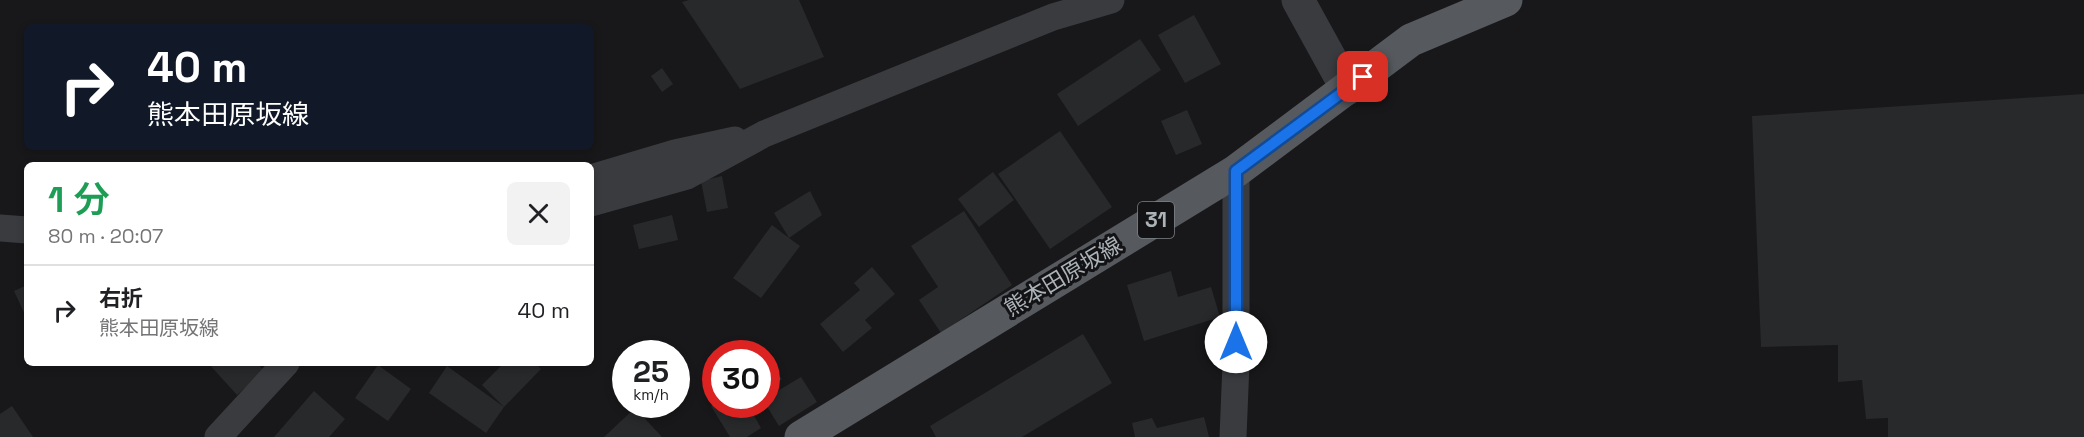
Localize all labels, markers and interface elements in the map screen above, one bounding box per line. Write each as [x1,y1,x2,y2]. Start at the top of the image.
text: 40 m [147,41,247,94]
icon: right [48,48,126,126]
pin [1337,51,1388,102]
icon: arrive [1346,60,1379,93]
text: 熊本田原坂線 [147,97,309,132]
text: 1 分 [48,177,109,223]
button: close [507,182,570,245]
road number: 31 [1138,202,1174,238]
text: 80 m · 20:07 [48,223,163,249]
street label: 熊本田原坂線 [999,230,1127,322]
text: 右折 [99,284,143,312]
icon: right [48,294,81,327]
text: 40 m [518,296,570,324]
position arrow [1204,310,1268,374]
text: 熊本田原坂線 [99,315,219,341]
speed limit sign: 30 [702,340,780,418]
text: 25 [633,352,669,391]
text: km/h [633,385,669,404]

